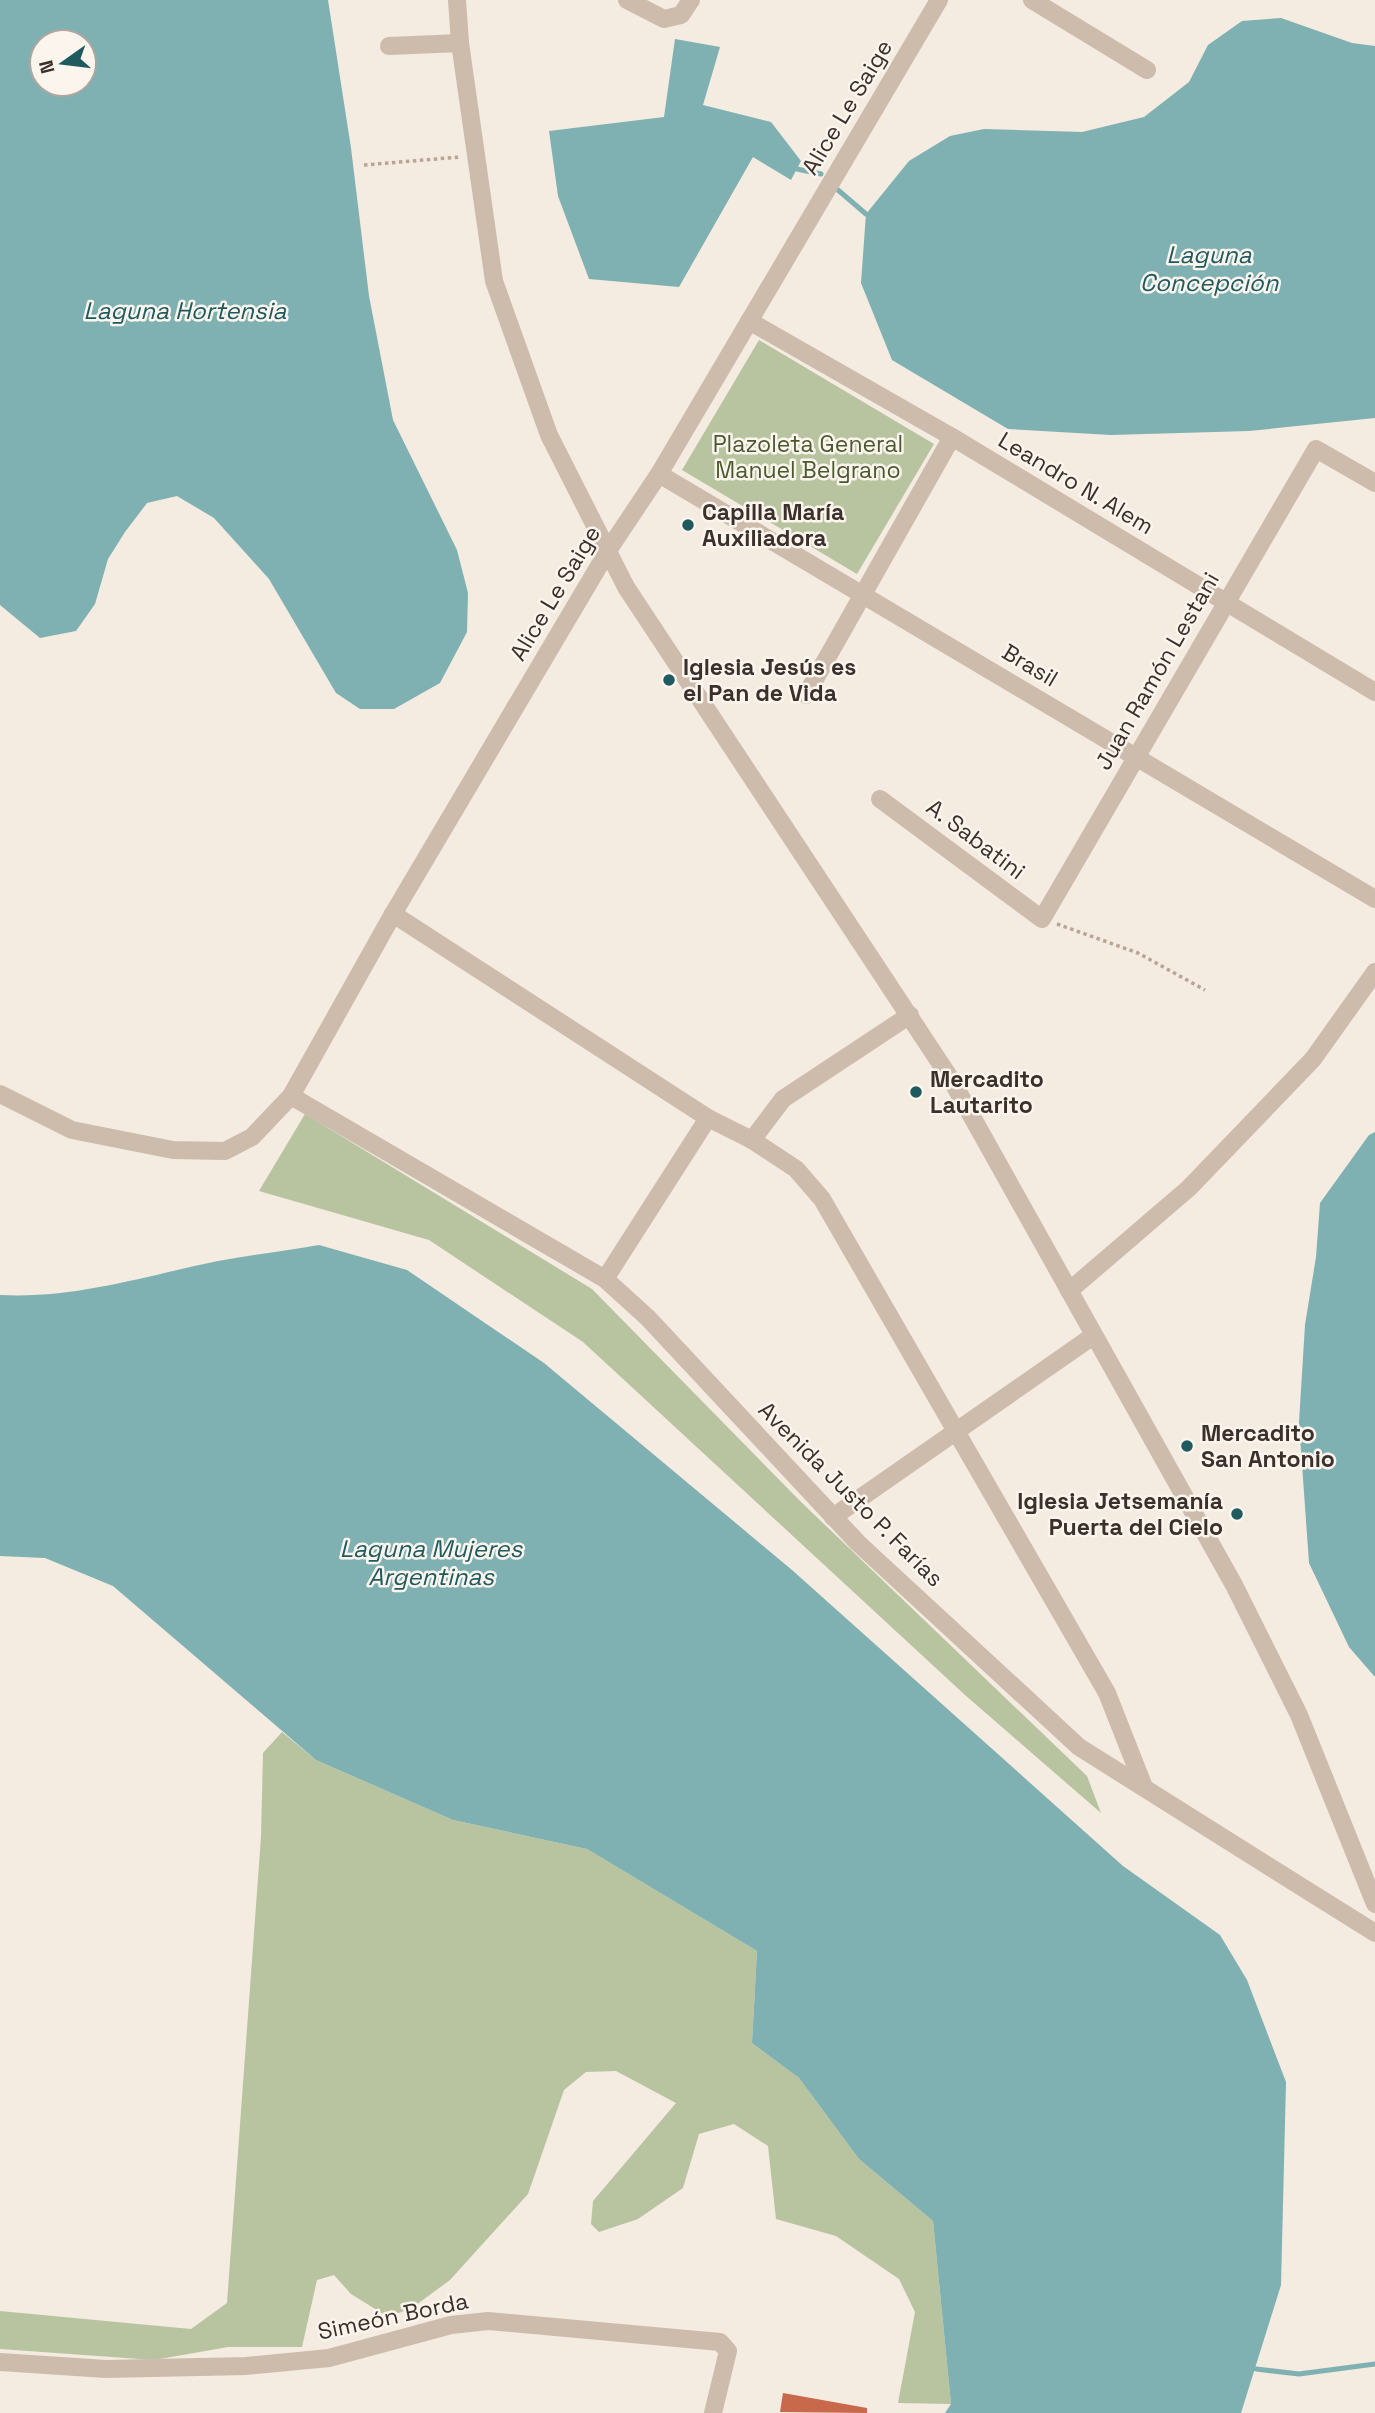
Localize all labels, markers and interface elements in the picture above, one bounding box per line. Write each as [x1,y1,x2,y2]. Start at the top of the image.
north arrow [28,28,98,98]
street label: Alice Le Saige [795,34,899,180]
text: N [33,58,61,76]
water label: Laguna Concepción [1140,239,1280,298]
water label: Laguna Hortensia [84,295,287,326]
street label: Leandro N. Alem [993,425,1159,541]
park label: Plazoleta General Manuel Belgrano [713,429,903,485]
place label: Capilla María Auxiliadora [702,497,844,553]
marker: Capilla María Auxiliadora [680,517,696,533]
street label: Alice Le Saige [503,520,607,666]
street label: Juan Ramón Lestani [1088,567,1226,775]
street label: Brasil [997,637,1063,693]
place label: Iglesia Jesús es el Pan de Vida [683,652,856,708]
marker: Iglesia Jesús es el Pan de Vida [661,672,677,688]
street label: A. Sabatini [921,792,1031,886]
place label: Mercadito Lautarito [930,1064,1044,1120]
marker: Mercadito Lautarito [908,1084,924,1100]
street label: Avenida Justo P. Farías [752,1395,950,1593]
place label: Mercadito San Antonio [1201,1418,1335,1474]
marker: Mercadito San Antonio [1179,1438,1195,1454]
place label: Iglesia Jetsemanía Puerta del Cielo [1017,1486,1223,1542]
marker: Iglesia Jetsemanía Puerta del Cielo [1229,1506,1245,1522]
water label: Laguna Mujeres Argentinas [340,1533,524,1592]
street label: Simeón Borda [315,2285,471,2347]

